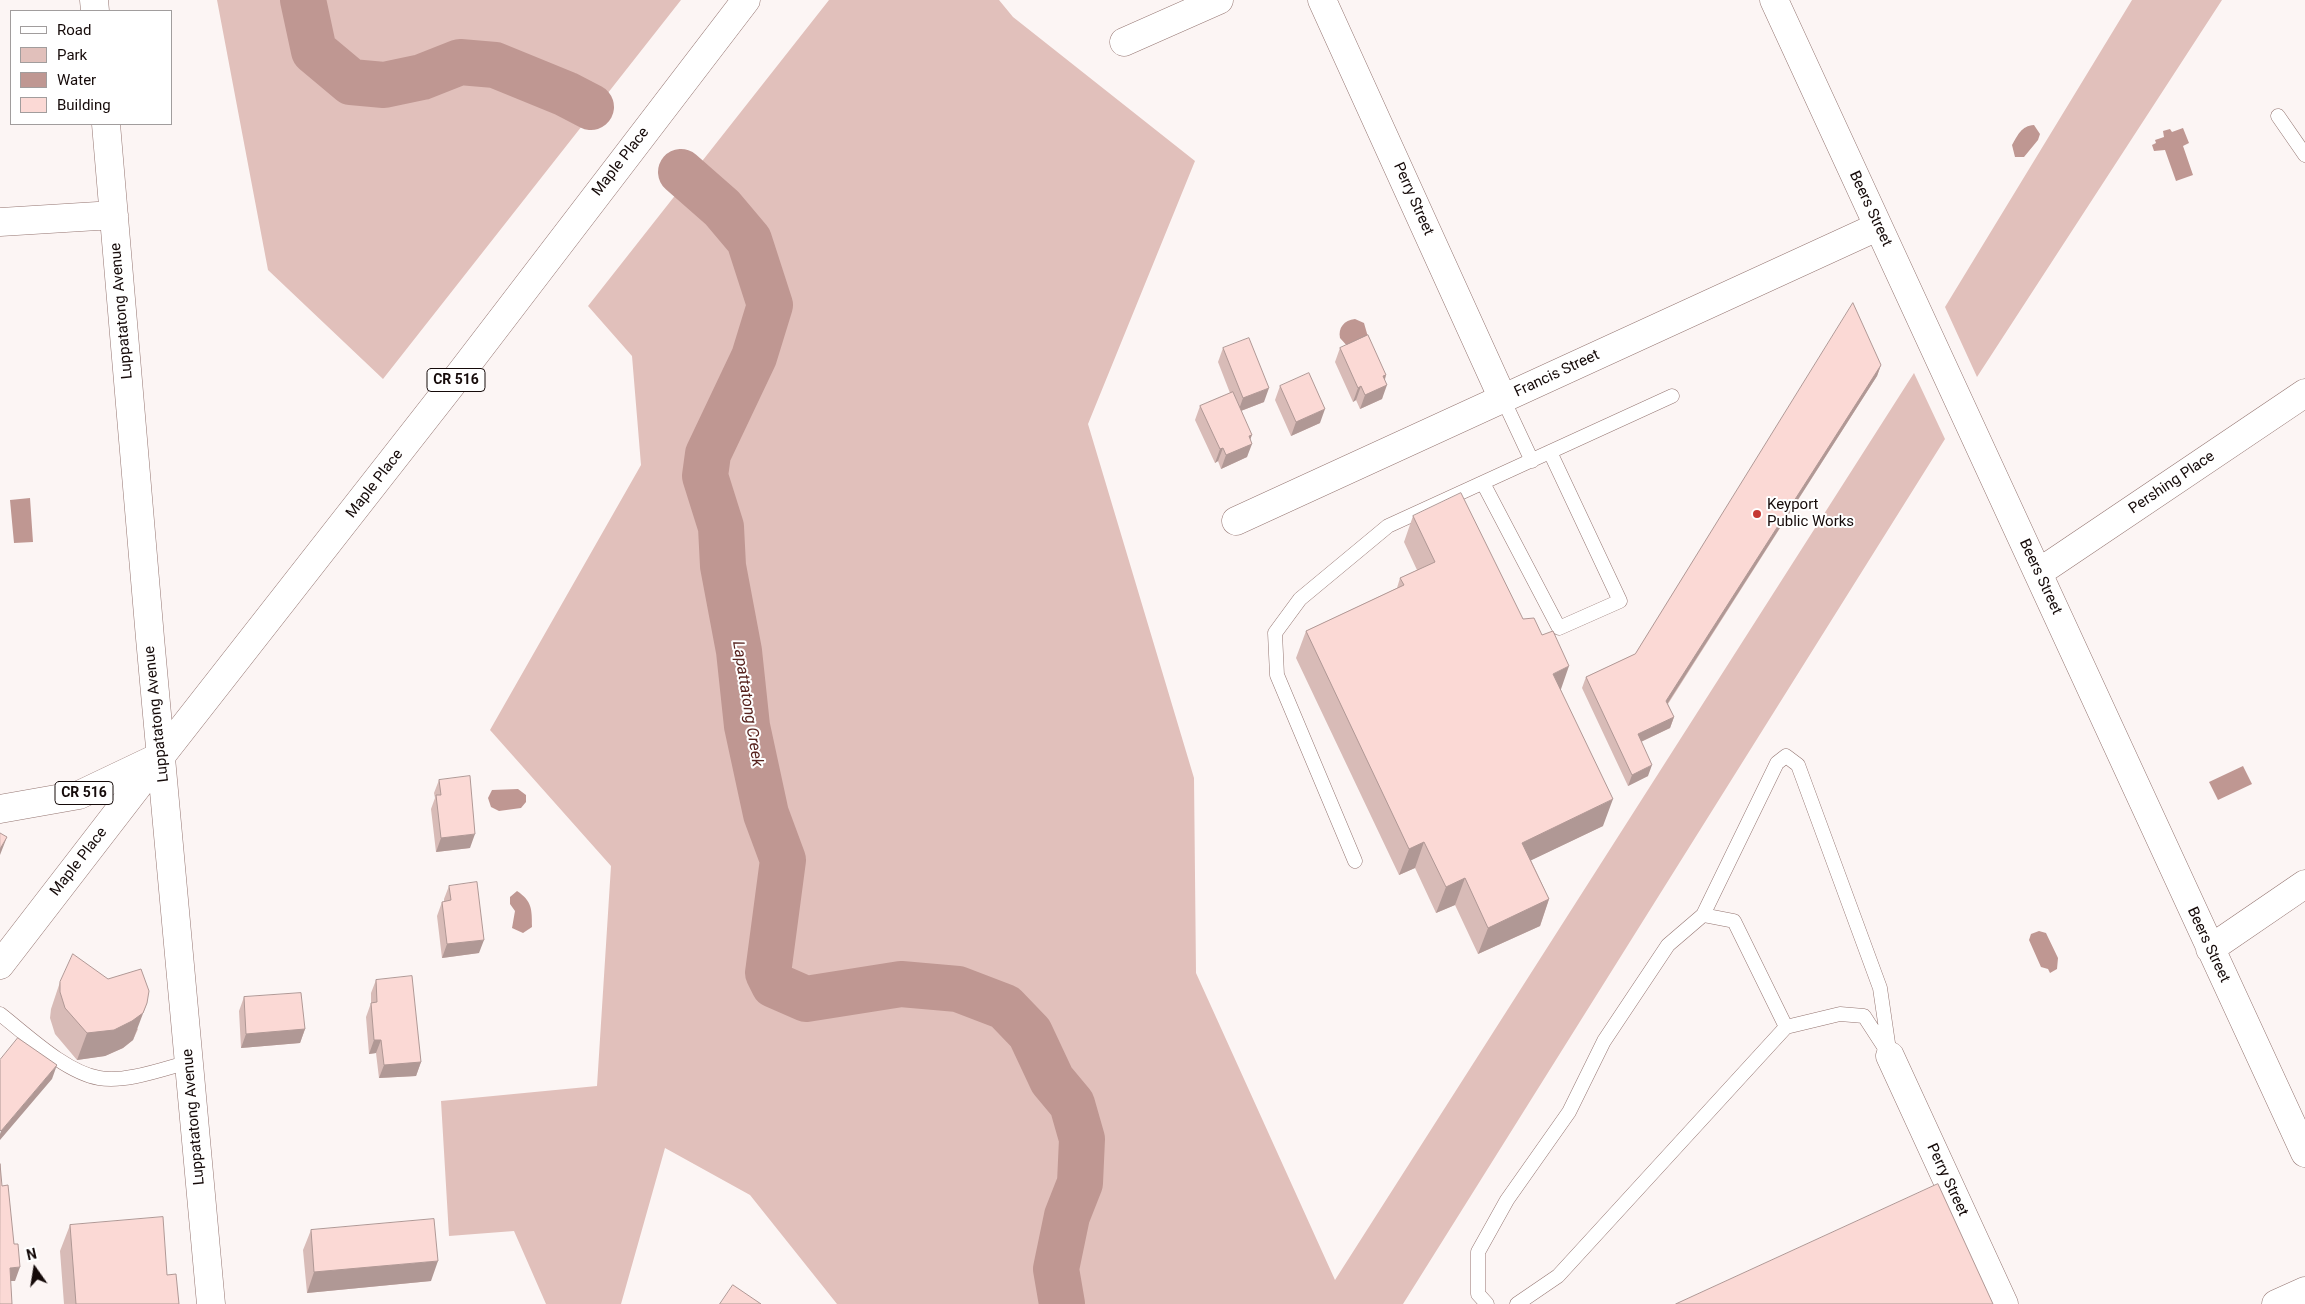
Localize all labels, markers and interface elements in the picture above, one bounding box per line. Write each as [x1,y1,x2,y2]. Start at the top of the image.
legend [10,10,172,125]
text: Road [57,21,91,39]
text: Park [57,46,87,64]
text: Water [57,71,96,89]
text: Building [57,96,111,114]
street label: Maple Place [589,124,653,200]
street label: Perry Street [1389,160,1437,238]
street label: Beers Street [1845,168,1895,250]
street label: Luppatatong Avenue [107,242,137,380]
street label: Francis Street [1512,346,1602,402]
road number: CR 516 [427,368,485,392]
street label: Maple Place [343,446,407,522]
street label: Pershing Place [2126,448,2218,518]
place label: Keyport Public Works [1767,496,1854,531]
marker: Keyport Public Works [1751,508,1763,520]
street label: Beers Street [2015,536,2065,618]
water label: Lapattatong Creek [728,640,766,768]
street label: Luppatatong Avenue [141,645,173,783]
road number: CR 516 [55,781,113,804]
street label: Maple Place [47,824,111,900]
street label: Beers Street [2183,904,2233,986]
street label: Luppatatong Avenue [179,1048,209,1186]
street label: Perry Street [1922,1141,1972,1219]
north arrow [10,1244,60,1294]
text: N [25,1245,38,1263]

